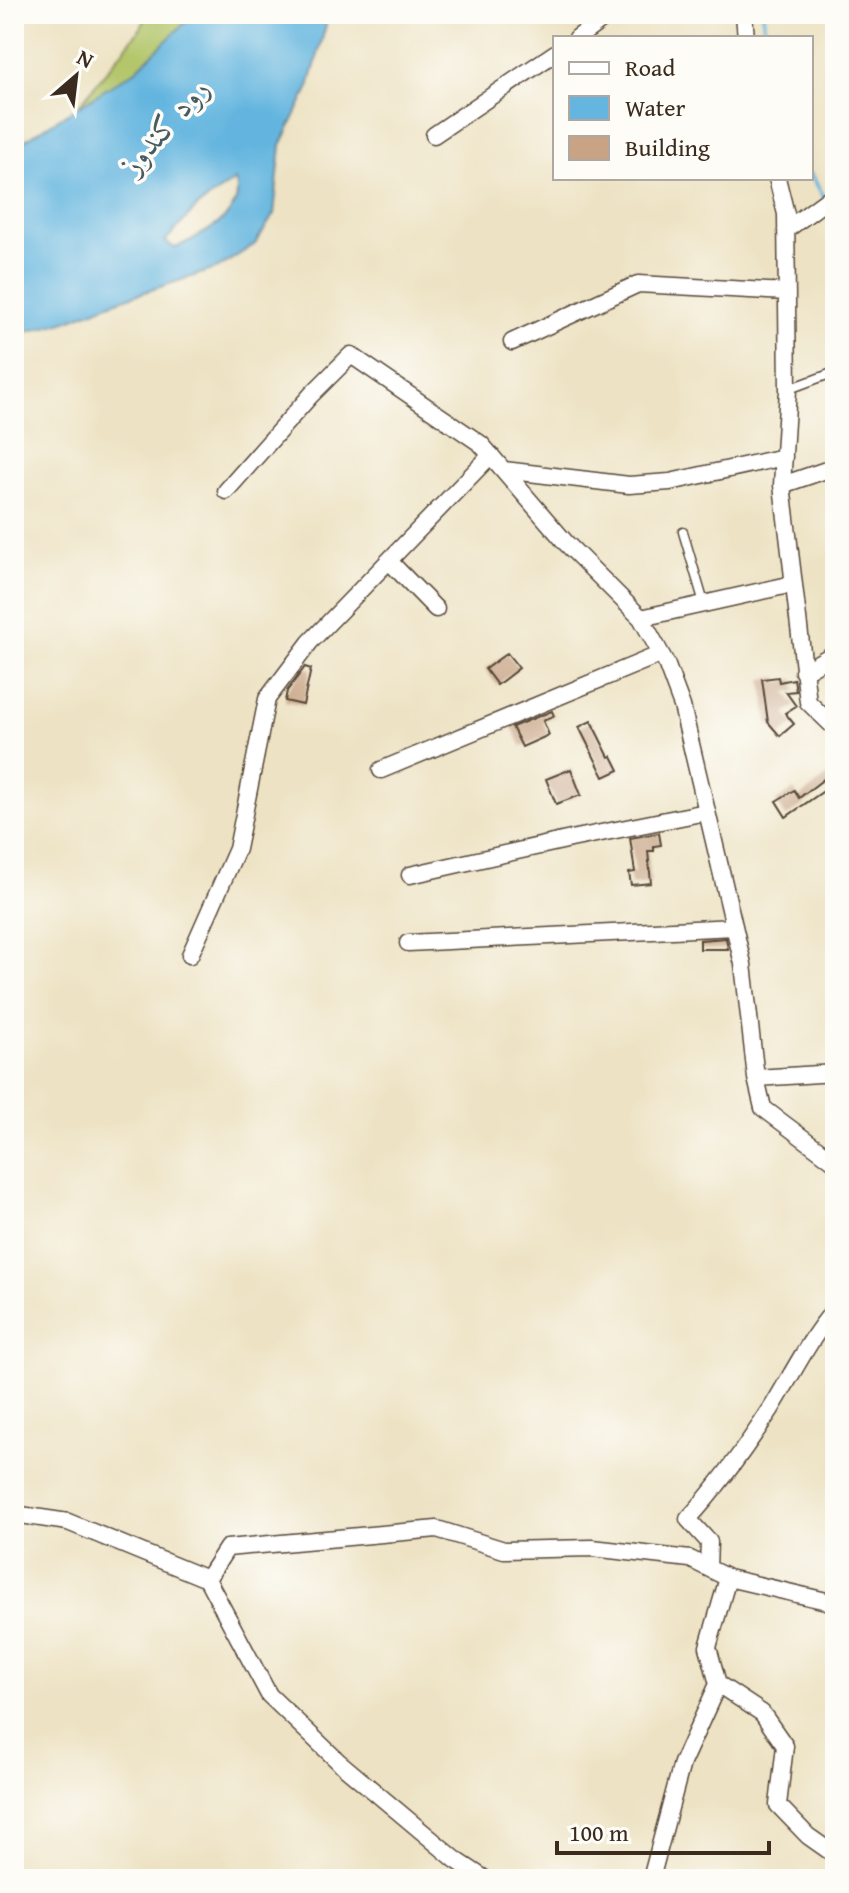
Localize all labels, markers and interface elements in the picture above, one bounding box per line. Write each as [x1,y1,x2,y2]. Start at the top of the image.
north arrow [36,36,116,116]
legend [553,36,813,180]
text: N [71,41,100,76]
text: Road [625,50,675,85]
water label: رود کندوز [107,66,220,186]
text: Water [625,90,686,125]
text: Building [625,130,710,165]
scale bar [557,1805,769,1855]
text: 100 m [569,1815,629,1850]

